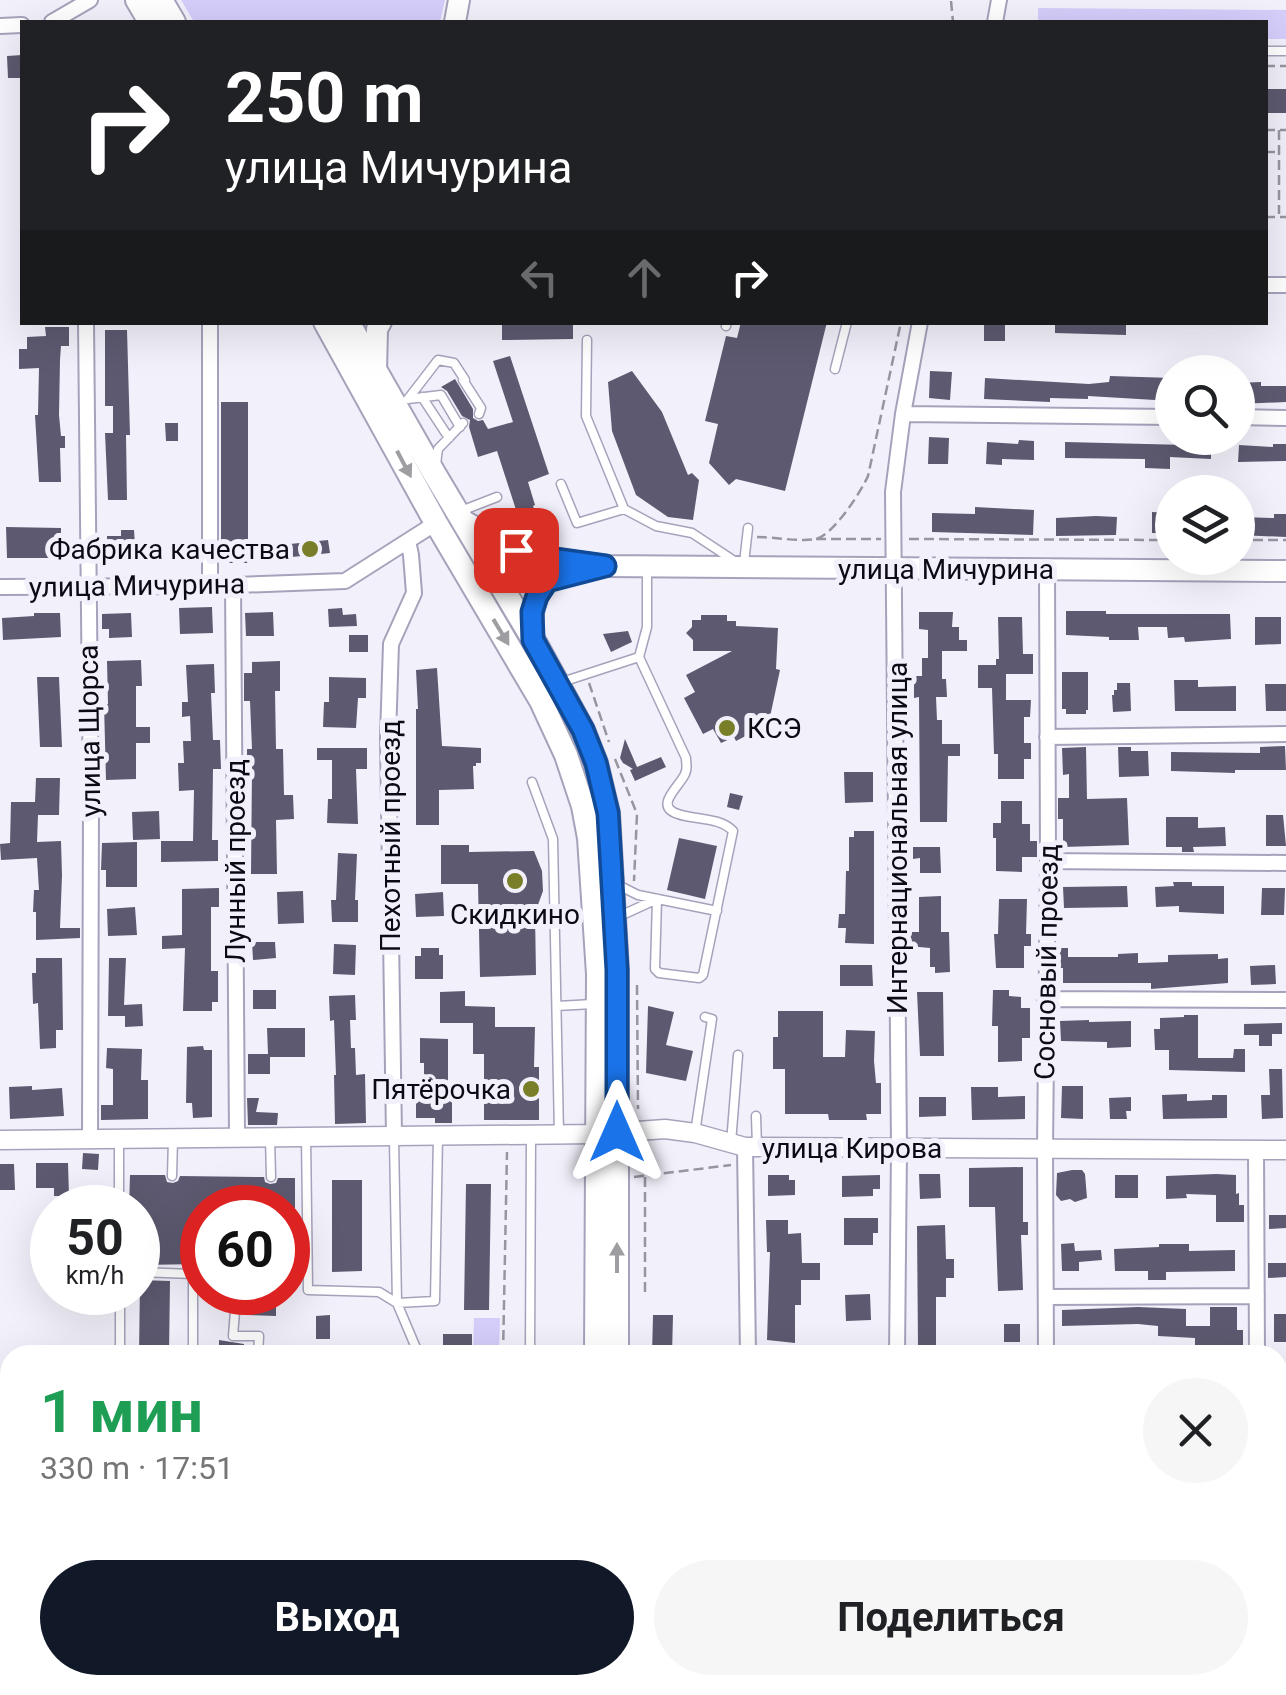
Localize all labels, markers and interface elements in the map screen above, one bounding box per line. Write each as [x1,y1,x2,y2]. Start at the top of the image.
text: 250 m [225,57,424,139]
icon: right [60,60,190,190]
text: улица Мичурина [225,141,572,194]
icon: left [512,250,567,305]
icon: ahead [617,250,672,305]
icon: right [722,250,777,305]
map controls [1155,355,1255,575]
button: search [1155,355,1255,455]
one-way arrow [396,449,413,478]
button: layers [1155,475,1255,575]
pin [474,508,559,593]
icon: arrive [489,523,544,578]
place label: Фабрика качества [49,533,290,566]
marker: Фабрика качества [299,538,321,560]
street label: улица Мичурина [838,553,1054,586]
street label: улица Мичурина [29,567,245,604]
one-way arrow [492,618,509,646]
street label: улица Щорса [71,644,108,818]
street label: Интернациональная улица [881,662,914,1014]
place label: КСЭ [747,712,802,745]
marker: КСЭ [716,717,738,739]
street label: Пехотный проезд [374,720,407,952]
street label: Лунный проезд [219,759,252,963]
street label: Сосновый проезд [1028,844,1065,1080]
marker: Скидкино [504,870,526,892]
place label: Скидкино [450,898,580,931]
place label: Пятёрочка [371,1073,511,1106]
marker: Пятёрочка [520,1078,542,1100]
position arrow [565,1080,669,1184]
street label: улица Кирова [762,1132,942,1165]
speed limit sign: 60 [180,1185,310,1315]
text: 50 [66,1209,124,1267]
one-way arrow [609,1241,625,1273]
text: km/h [66,1261,124,1290]
text: 1 мин [40,1376,203,1447]
button: close [1143,1378,1248,1483]
text: 330 m · 17:51 [40,1449,234,1487]
button: Выход [40,1560,634,1675]
button: Поделиться [654,1560,1248,1675]

